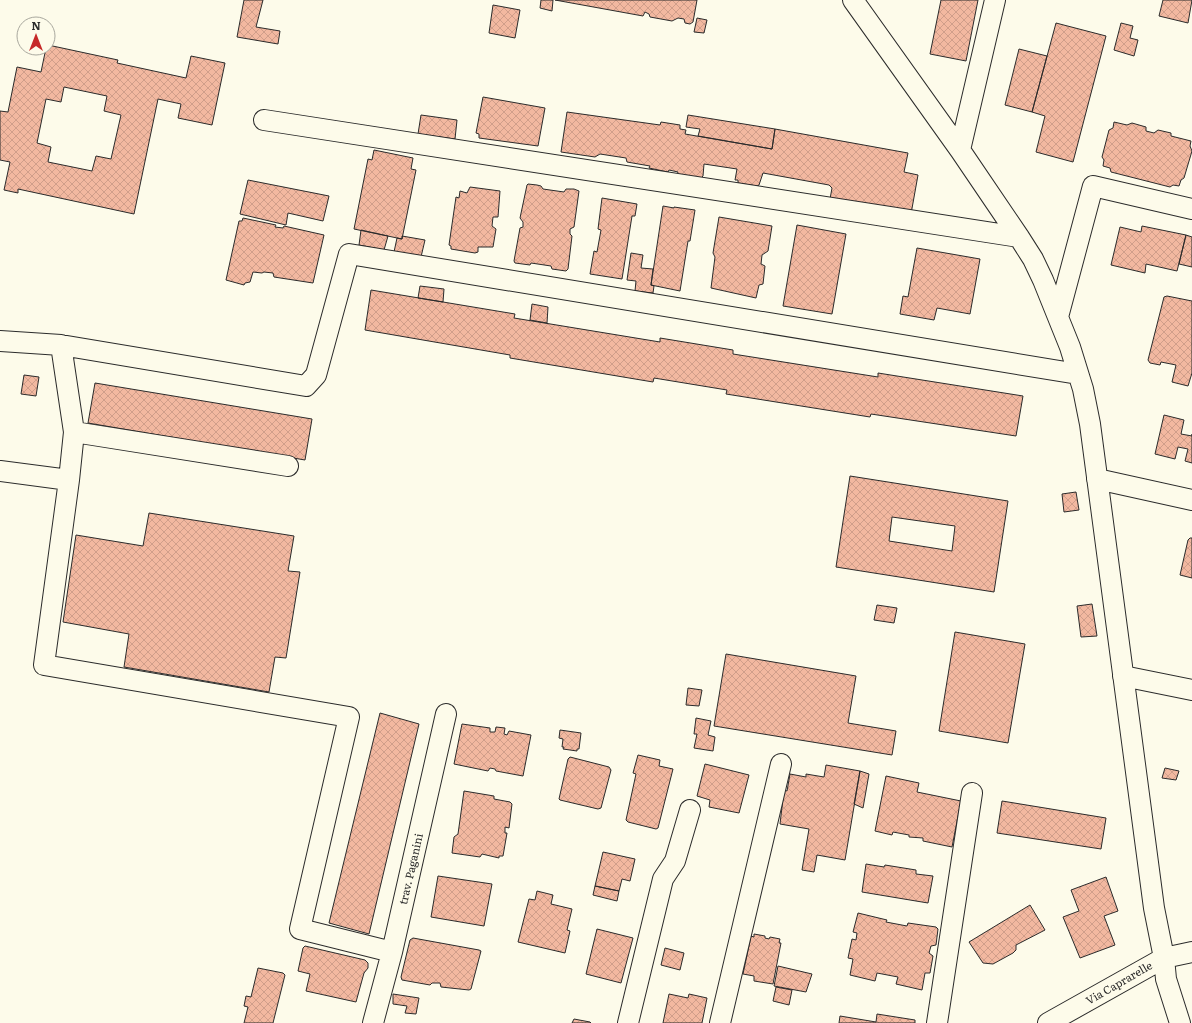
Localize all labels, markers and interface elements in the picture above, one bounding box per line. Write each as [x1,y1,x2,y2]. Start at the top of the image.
north arrow [16,16,56,56]
text: N [31,17,41,33]
street label: trav. Paganini [394,831,426,906]
street label: Via Caprarelle [1082,956,1155,1008]

